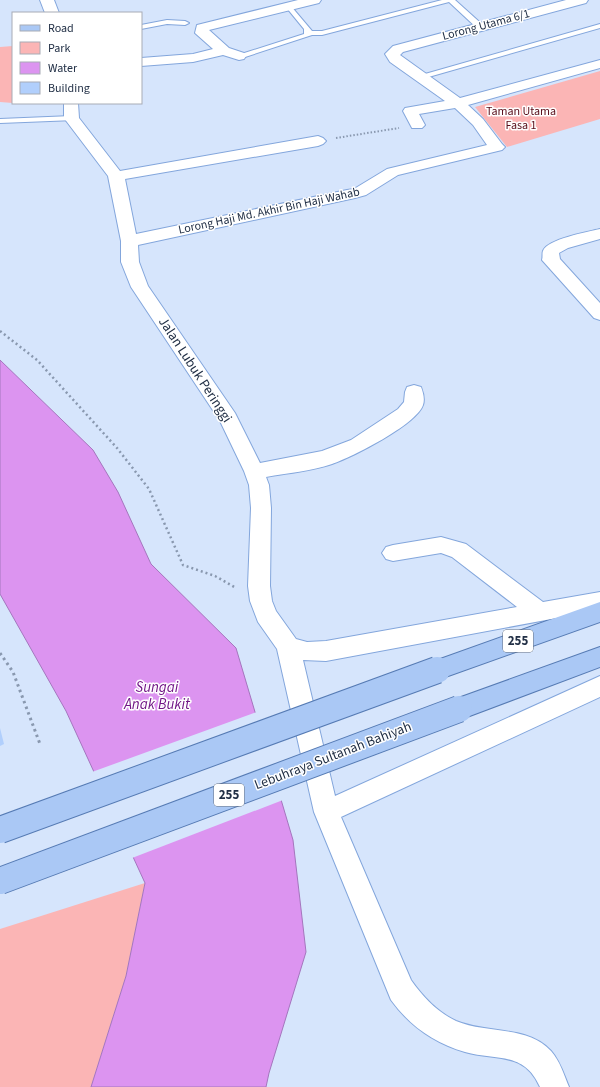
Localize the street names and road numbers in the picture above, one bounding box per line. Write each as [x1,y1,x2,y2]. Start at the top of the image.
street label: Lorong Utama 6/1 [440,5,532,45]
street label: Lorong Haji Md. Akhir Bin Haji Wahab [177,183,362,239]
street label: Jalan Lubuk Peringgi [153,313,237,427]
road number: 255 [503,630,533,652]
street label: Lebuhraya Sultanah Bahiyah [252,717,414,795]
road number: 255 [214,784,244,806]

